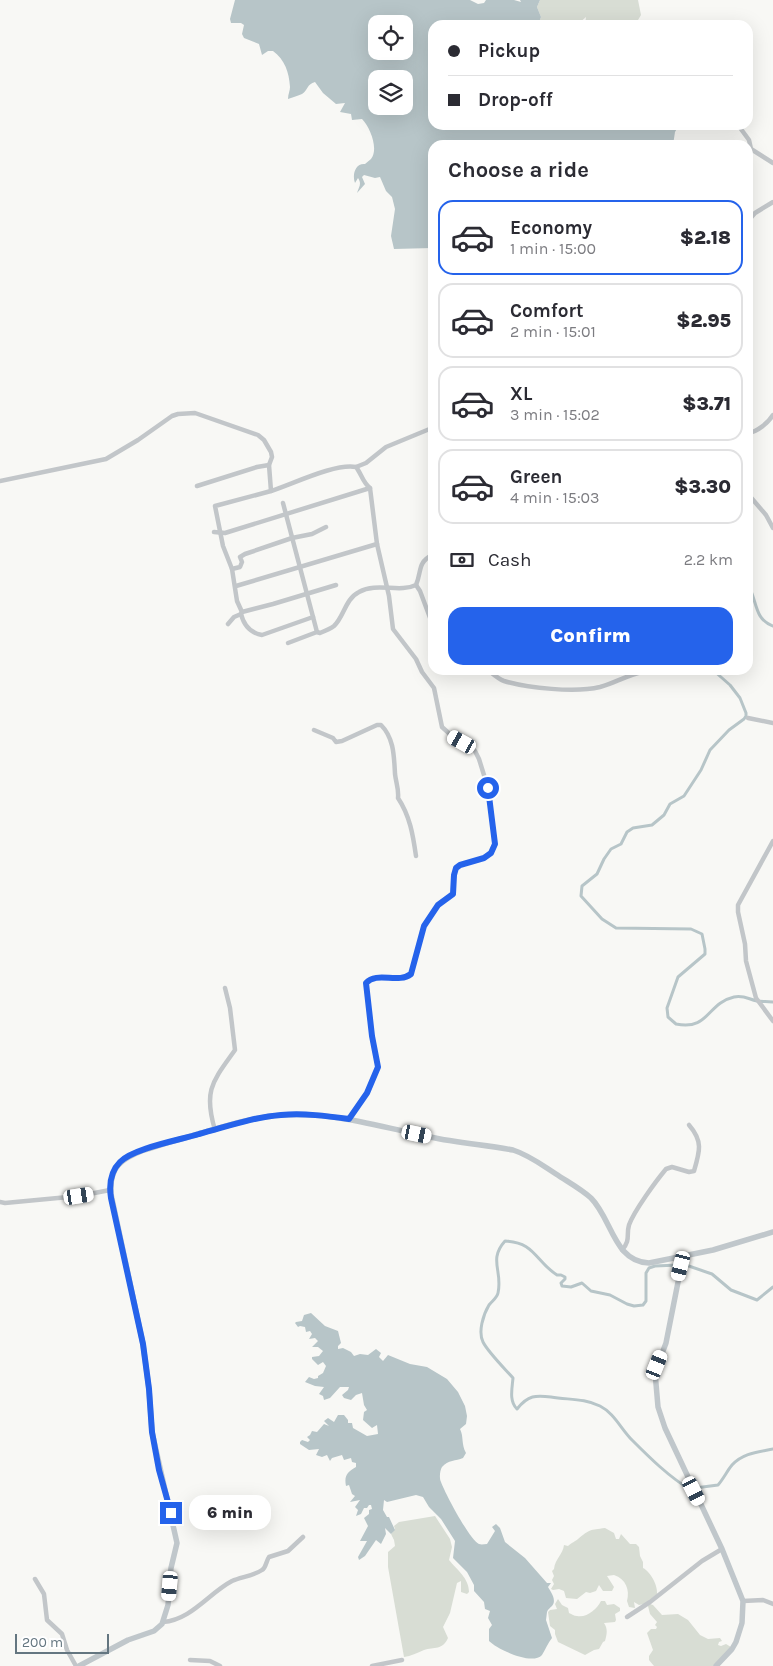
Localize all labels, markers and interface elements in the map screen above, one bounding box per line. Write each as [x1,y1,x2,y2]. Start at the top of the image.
map controls [368,15,413,115]
button: locate [368,15,413,60]
text: Pickup [478,40,540,62]
button: layers [368,70,413,115]
text: Drop-off [478,89,553,111]
text: Choose a ride [448,157,589,183]
icon: car [450,215,495,260]
text: Economy [510,217,592,239]
text: $2.18 [680,227,731,249]
text: 1 min · 15:00 [510,239,596,258]
icon: car [450,298,495,343]
text: Comfort [510,300,584,322]
text: $2.95 [676,310,731,332]
text: 2 min · 15:01 [510,322,596,341]
icon: car [450,381,495,426]
text: XL [510,383,532,405]
text: $3.71 [682,393,731,415]
text: 3 min · 15:02 [510,405,600,424]
icon: car [450,464,495,509]
text: Green [510,466,562,488]
text: $3.30 [674,476,731,498]
text: 4 min · 15:03 [510,488,600,507]
icon: cash [448,546,476,574]
text: Cash [488,549,532,571]
text: 2.2 km [684,550,733,569]
button: Confirm [448,607,733,665]
car [445,728,478,756]
route start [477,777,499,799]
car [400,1124,433,1144]
car [63,1186,94,1206]
car [670,1250,691,1282]
car [644,1348,669,1382]
car [680,1474,707,1508]
callout: 6 min [188,1496,271,1530]
route end [160,1502,182,1524]
text: 6 min [207,1503,253,1522]
car [161,1570,178,1602]
scale bar [15,1631,109,1654]
text: 200 m [22,1634,63,1651]

